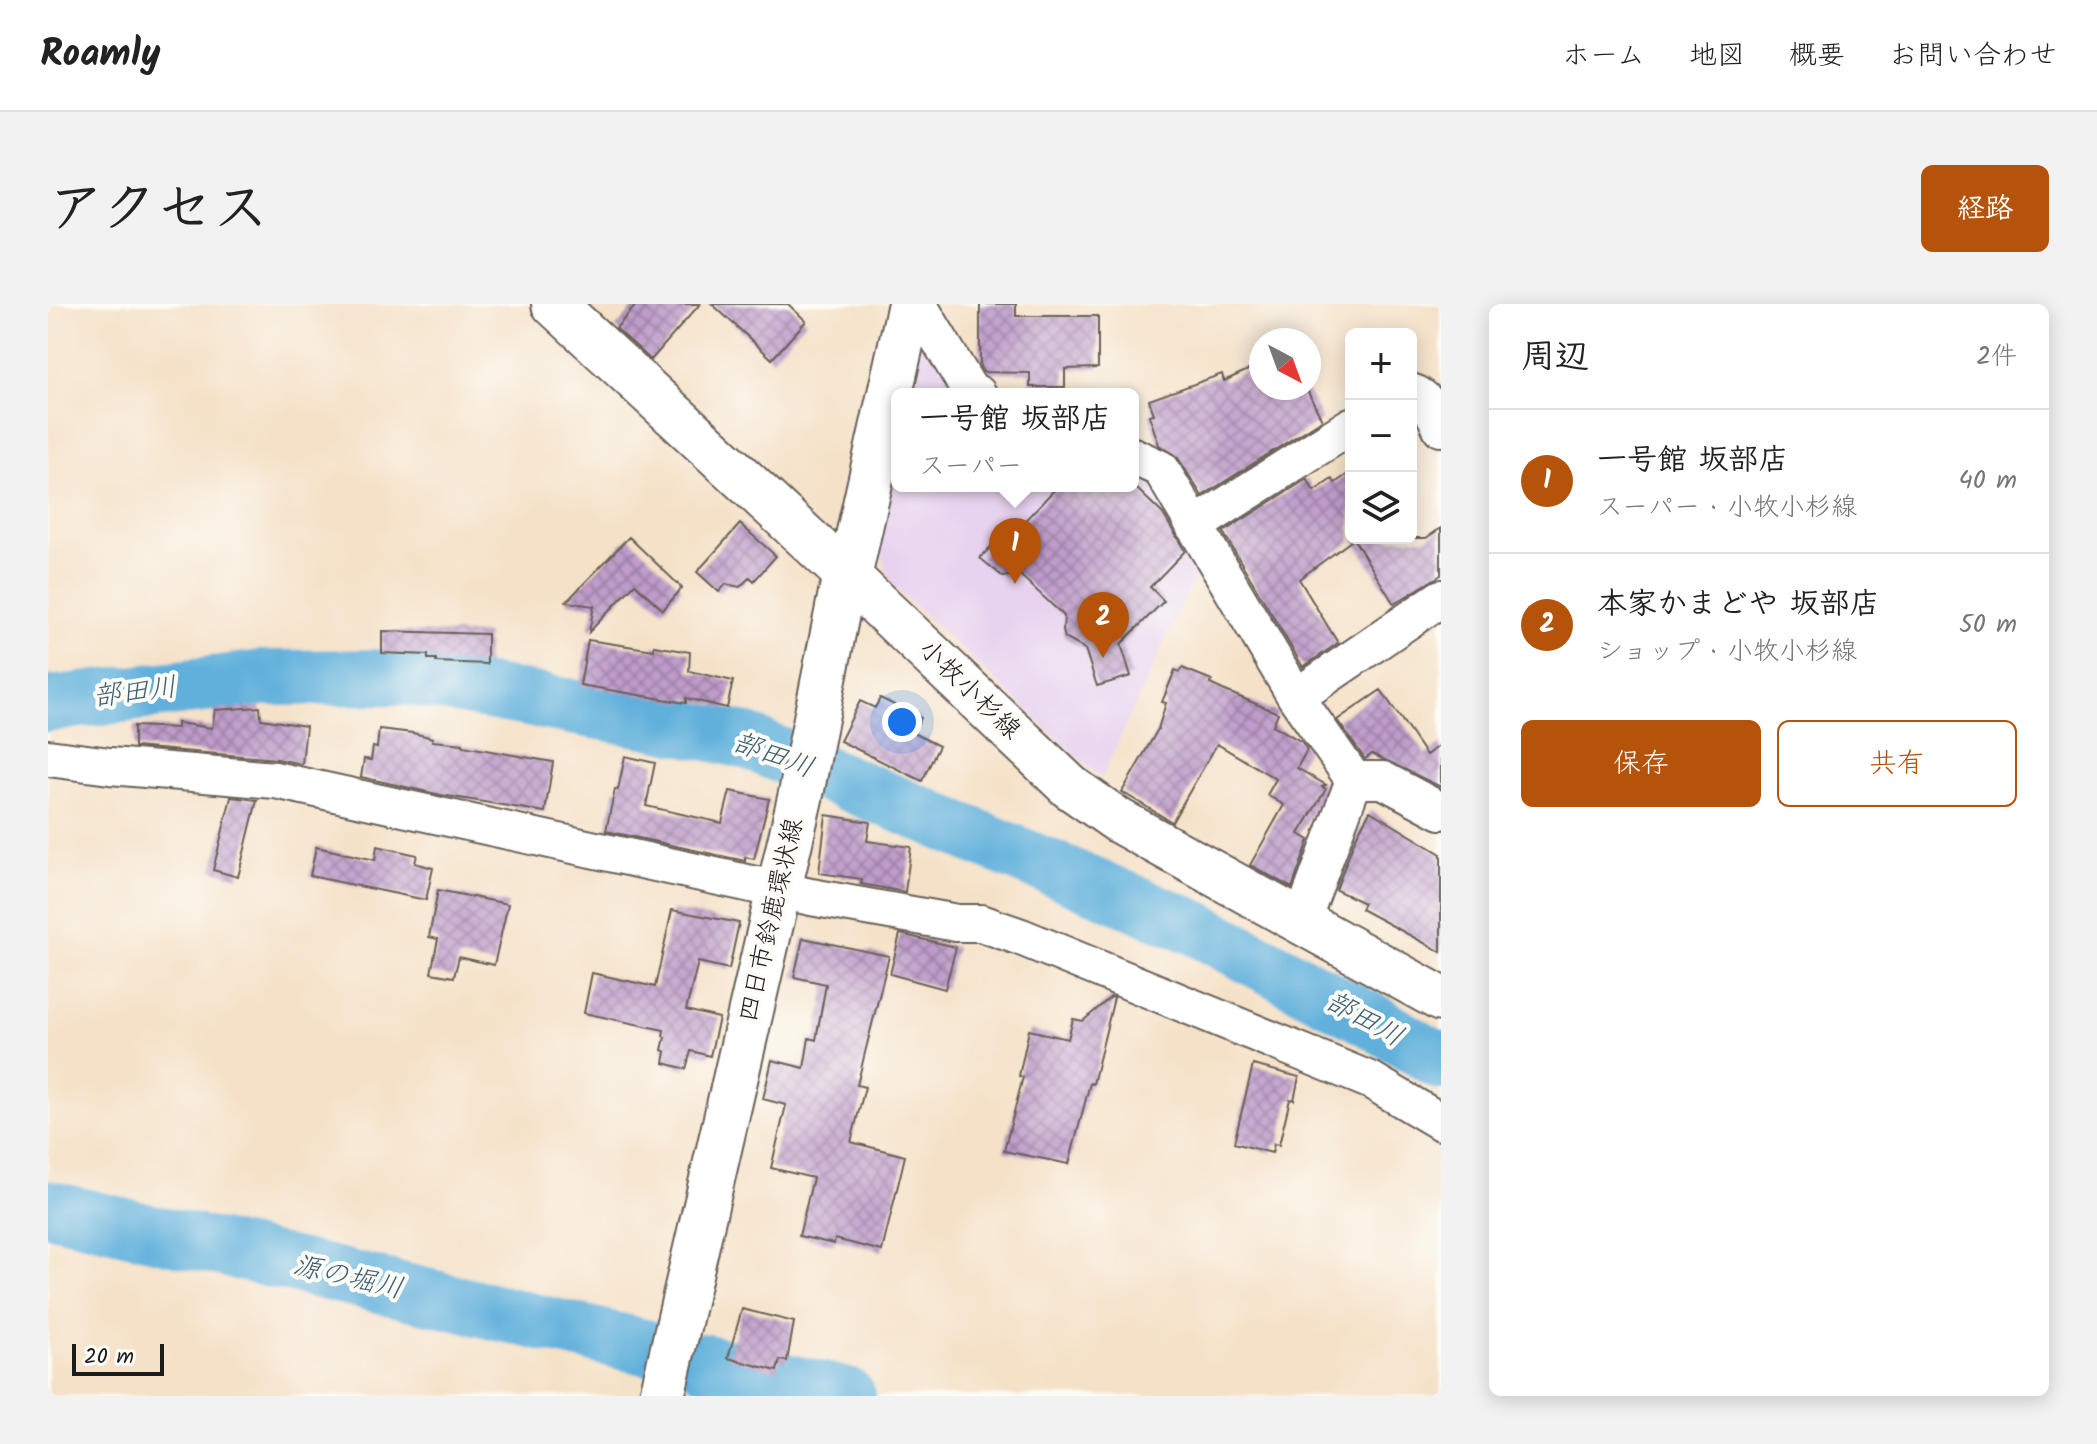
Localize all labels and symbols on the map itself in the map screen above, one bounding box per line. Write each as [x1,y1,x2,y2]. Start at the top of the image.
north arrow [1249,328,1321,400]
pin: 1 [989,518,1041,584]
pin: 2 [1077,592,1129,658]
street label: 小牧小杉線 [908,630,1030,750]
water label: 部田川 [91,666,179,720]
your location [882,702,922,742]
water label: 部田川 [726,720,820,792]
street label: 四日市鈴鹿環状線 [728,814,816,1026]
water label: 部田川 [1316,980,1412,1060]
water label: 源の堀川 [288,1243,408,1313]
scale bar [72,1340,164,1376]

